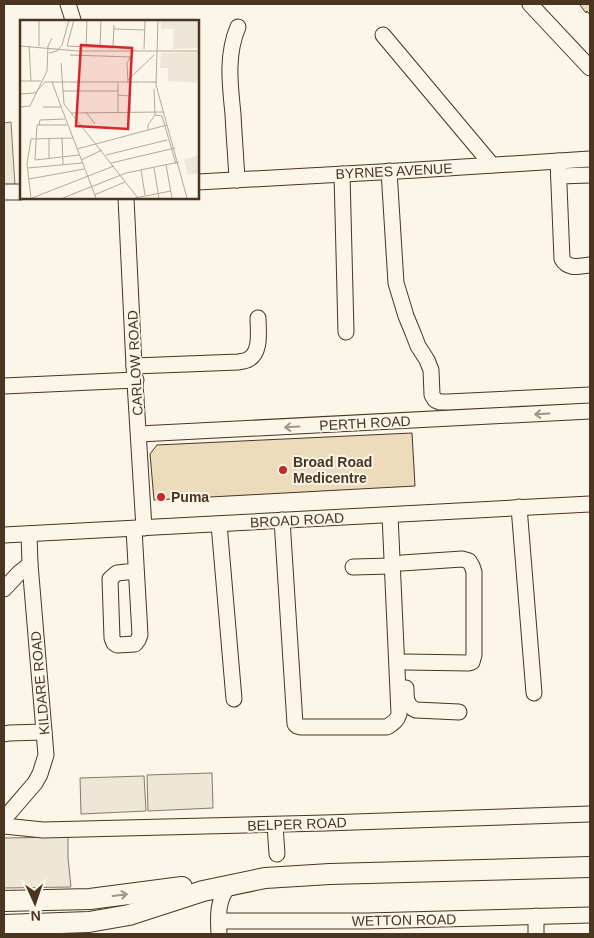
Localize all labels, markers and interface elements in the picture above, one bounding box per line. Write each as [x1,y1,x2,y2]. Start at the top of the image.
inset map [20,20,199,199]
street label: BYRNES AVENUE [335,160,453,182]
street label: CARLOW ROAD [124,310,146,416]
one-way arrow [534,409,550,418]
street label: PERTH ROAD [319,413,411,433]
one-way arrow [284,422,300,431]
place label: Broad Road Medicentre [293,454,372,486]
marker: Broad Road Medicentre [277,464,289,476]
place label: Puma [171,489,209,505]
marker: Puma [155,491,167,503]
street label: BROAD ROAD [250,510,344,530]
street label: KILDARE ROAD [27,630,53,736]
street label: BELPER ROAD [247,814,347,834]
north arrow [10,878,60,928]
one-way arrow [112,890,128,900]
text: N [30,908,41,924]
street label: WETTON ROAD [351,911,457,929]

